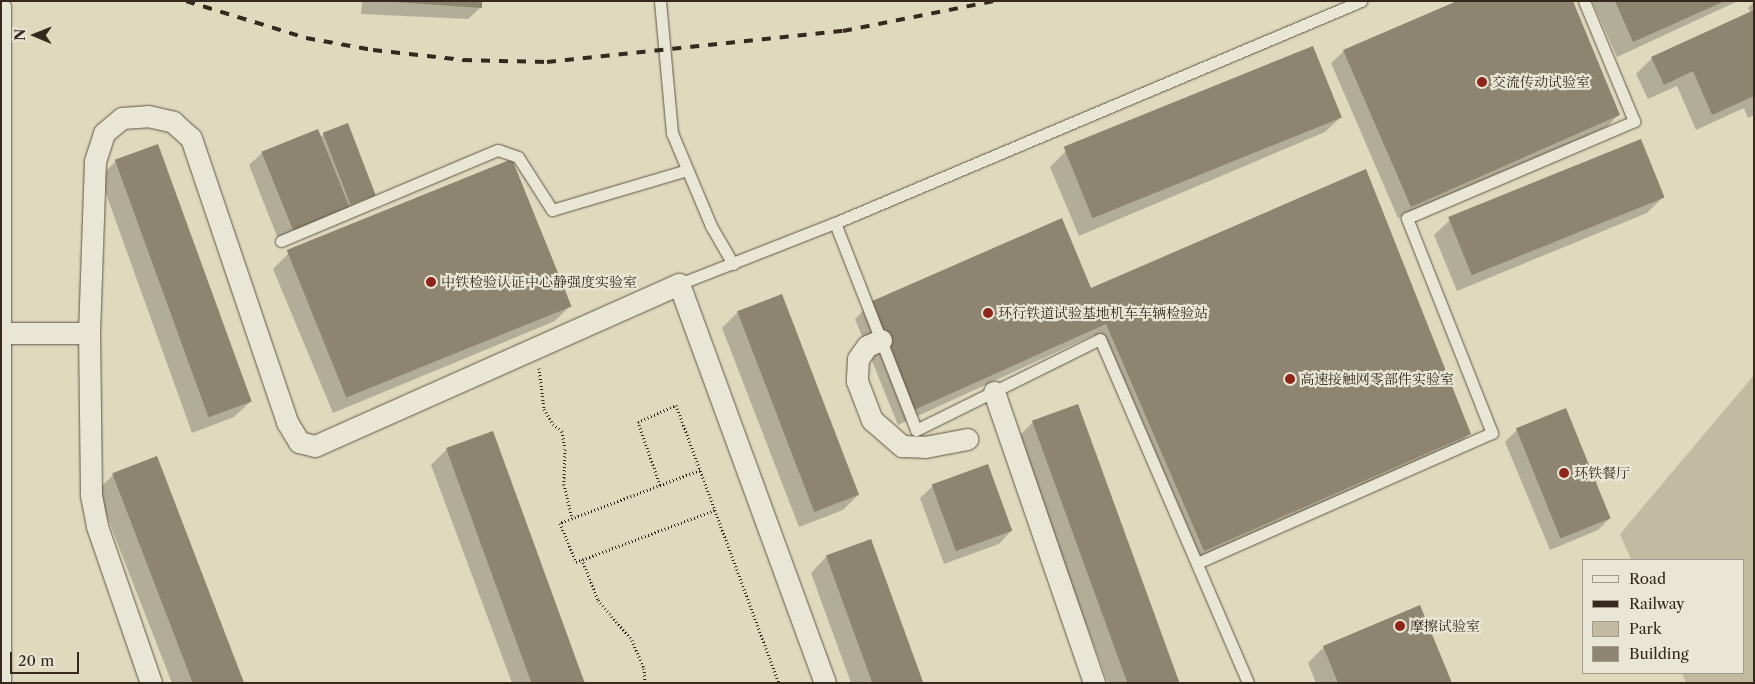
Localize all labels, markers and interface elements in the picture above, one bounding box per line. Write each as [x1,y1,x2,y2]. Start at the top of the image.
north arrow [10,10,60,60]
text: N [11,29,29,41]
place label: 交流传动试验室 [1492,74,1590,90]
marker: 交流传动试验室 [1476,76,1488,88]
place label: 中铁检验认证中心静强度实验室 [441,274,637,290]
marker: 中铁检验认证中心静强度实验室 [425,276,437,288]
place label: 环行铁道试验基地机车车辆检验站 [998,305,1208,321]
marker: 环行铁道试验基地机车车辆检验站 [982,307,994,319]
place label: 高速接触网零部件实验室 [1300,371,1454,387]
marker: 高速接触网零部件实验室 [1284,373,1296,385]
place label: 环铁餐厅 [1574,465,1630,481]
marker: 环铁餐厅 [1558,467,1570,479]
legend [1582,559,1745,674]
text: Road [1629,569,1666,588]
text: Railway [1629,594,1685,613]
place label: 摩擦试验室 [1410,618,1480,634]
text: Park [1629,619,1662,638]
marker: 摩擦试验室 [1394,620,1406,632]
scale bar [12,642,81,674]
text: Building [1629,644,1689,663]
text: 20 m [18,651,54,670]

